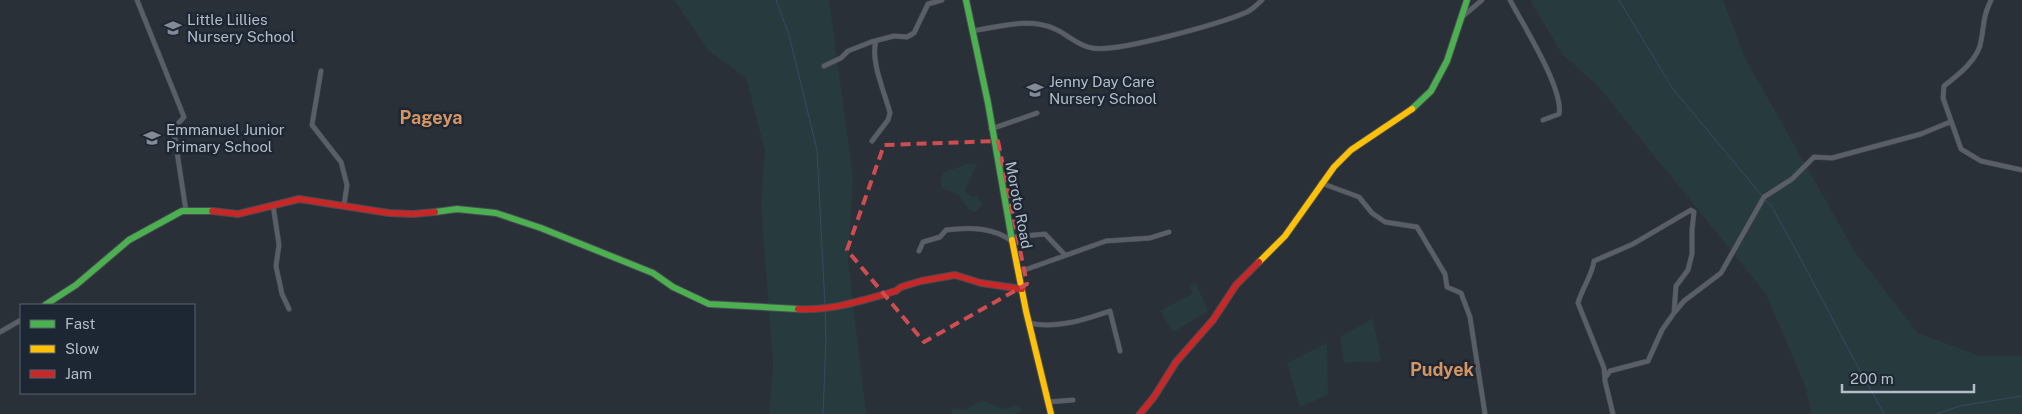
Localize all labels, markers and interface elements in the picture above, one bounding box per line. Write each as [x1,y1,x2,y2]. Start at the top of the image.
place label: Little Lillies Nursery School [187,11,295,45]
school or university icon: Little Lillies Nursery School [163,18,183,38]
place label: Jenny Day Care Nursery School [1049,73,1157,107]
school or university icon: Jenny Day Care Nursery School [1025,80,1045,100]
district label: Pageya [400,107,462,128]
place label: Emmanuel Junior Primary School [166,121,285,155]
school or university icon: Emmanuel Junior Primary School [142,128,162,148]
street label: Moroto Road [1002,160,1036,250]
legend [20,304,195,394]
text: Fast [65,315,95,332]
text: Slow [65,340,100,357]
district label: Pudyek [1410,359,1475,380]
scale bar [1842,362,1974,394]
text: Jam [65,365,92,382]
text: 200 m [1850,370,1894,387]

